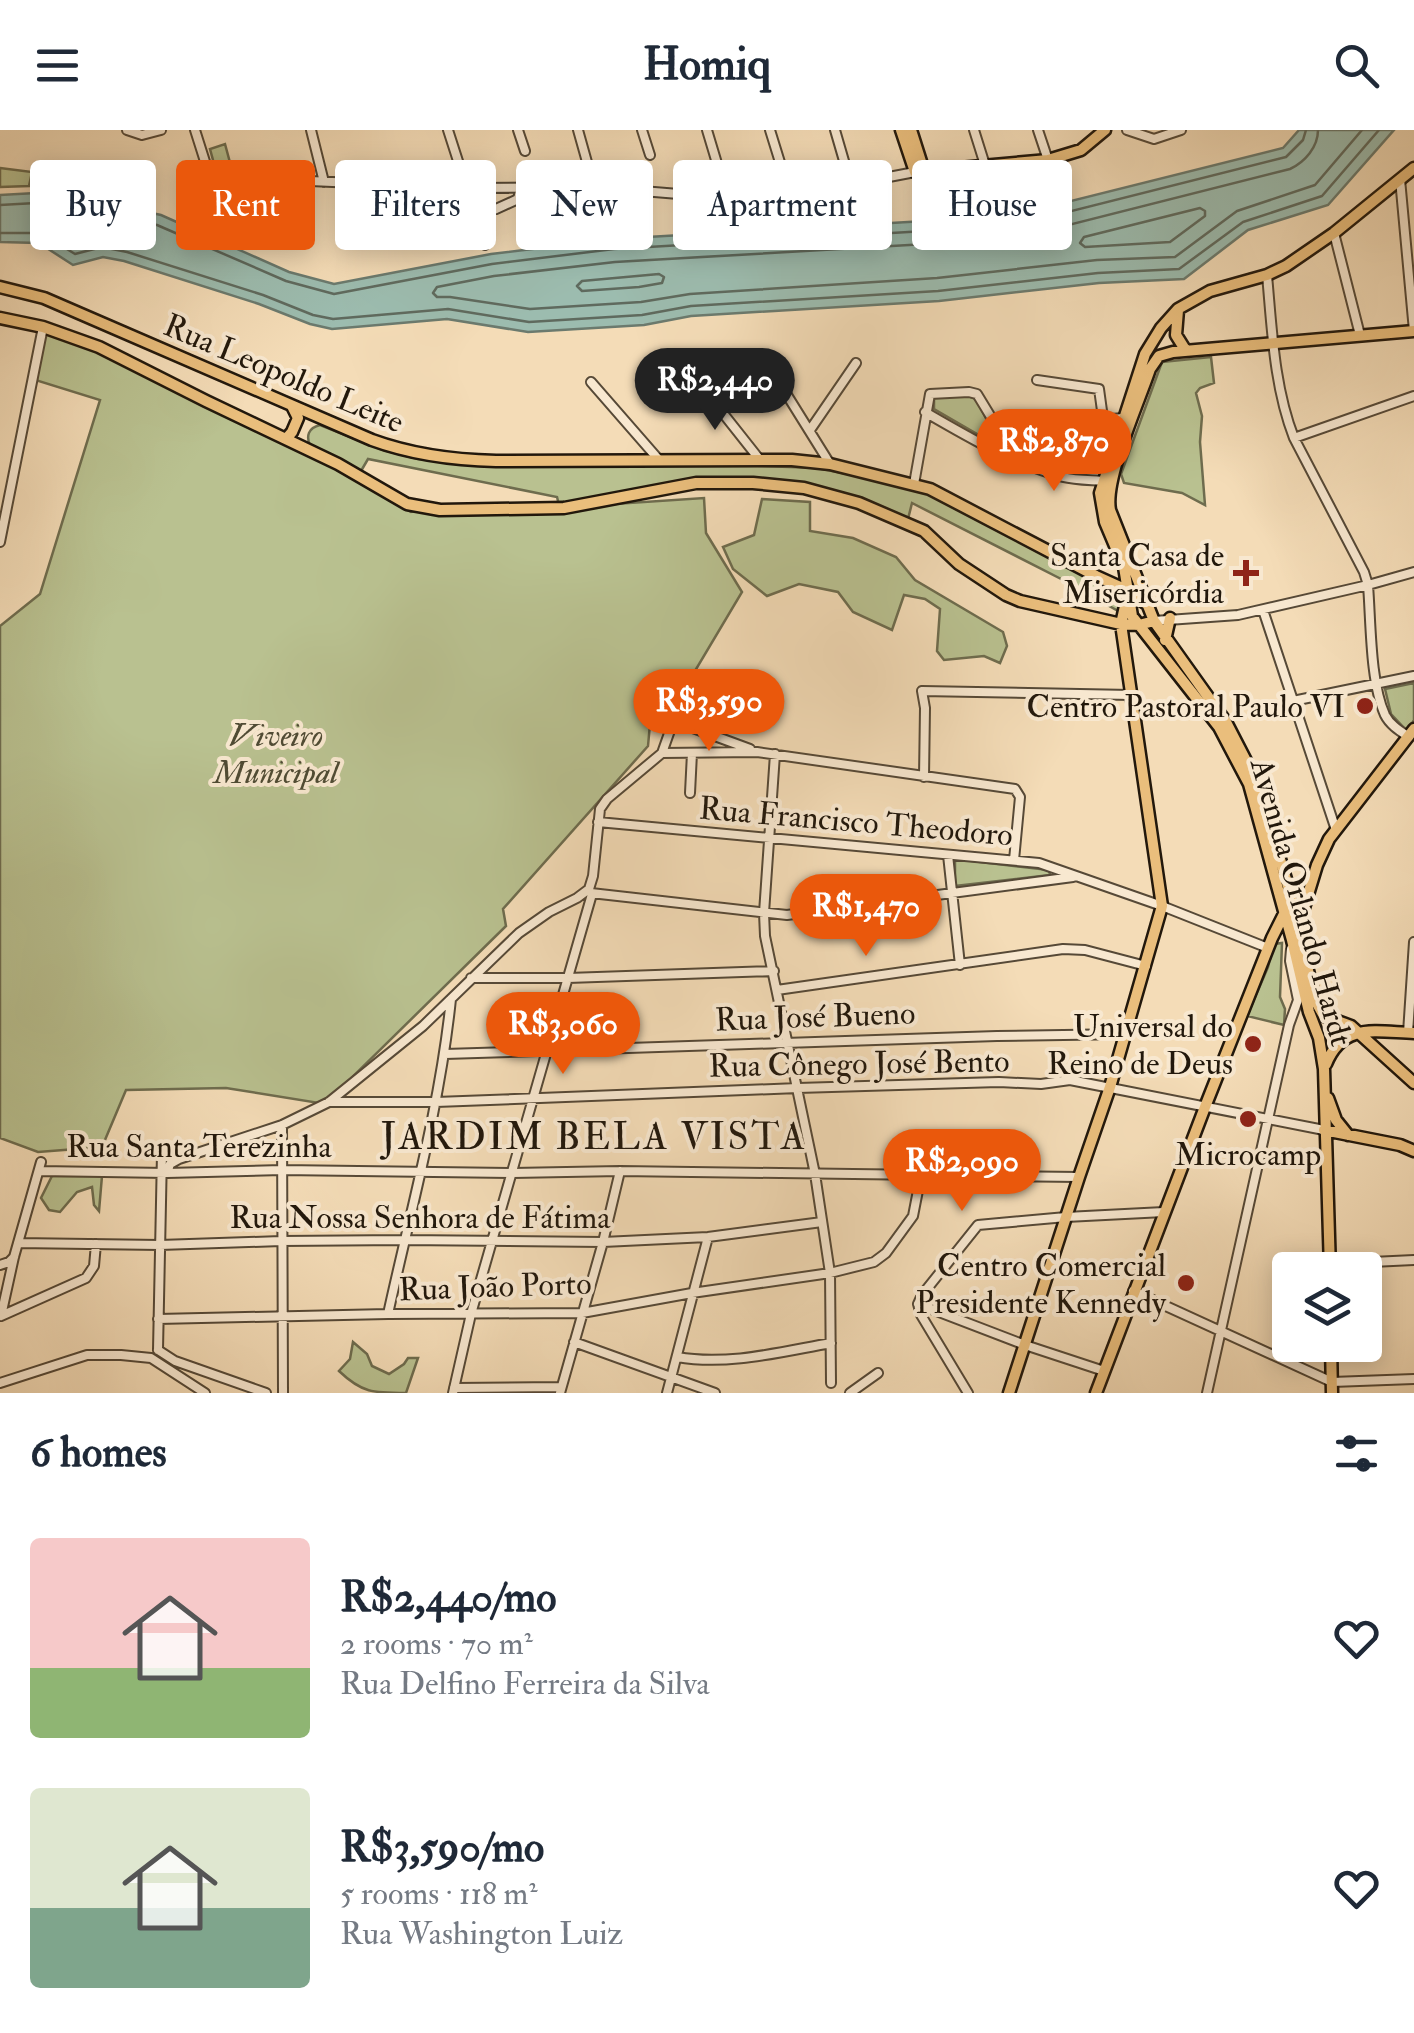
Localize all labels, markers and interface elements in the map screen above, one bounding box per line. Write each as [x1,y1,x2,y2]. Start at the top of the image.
text: Homiq [643,37,771,93]
icon: menu [30,38,85,93]
icon: search [1329,38,1384,93]
chip: Buy [30,160,156,250]
chip: Rent [176,160,315,250]
chip: Filters [335,160,496,250]
chip: New [516,160,653,250]
chip: Apartment [673,160,892,250]
chip: House [912,160,1072,250]
street label: Rua Leopoldo Leite [158,305,410,443]
pin: R$2,440 [623,348,807,433]
text: R$2,440 [657,360,773,400]
pin: R$2,870 [962,409,1146,494]
text: R$2,870 [999,421,1109,461]
place label: Santa Casa de Misericórdia [1050,536,1225,613]
marker: Santa Casa de Misericórdia [1233,560,1259,586]
pin: R$3,590 [617,669,801,754]
text: R$3,590 [655,681,763,721]
place label: Centro Pastoral Paulo VI [1026,687,1345,727]
marker: Centro Pastoral Paulo VI [1354,695,1376,717]
park label: Viveiro Municipal [212,716,341,793]
street label: Avenida Orlando Hardt [1241,753,1361,1051]
street label: Rua Francisco Theodoro [697,788,1014,856]
pin: R$1,470 [774,874,958,959]
text: R$1,470 [812,886,920,926]
pin: R$3,060 [471,992,655,1077]
street label: Rua José Bueno [714,994,916,1040]
text: R$3,060 [508,1004,618,1044]
place label: Universal do Reino de Deus [1047,1007,1233,1084]
marker: Universal do Reino de Deus [1242,1033,1264,1055]
street label: Rua Cônego José Bento [708,1041,1010,1087]
marker: Microcamp [1237,1108,1259,1130]
district label: JARDIM BELA VISTA [380,1113,807,1161]
street label: Rua Santa Terezinha [66,1127,332,1167]
pin: R$2,090 [870,1129,1054,1214]
place label: Microcamp [1175,1135,1321,1175]
text: R$2,090 [905,1141,1019,1181]
street label: Rua Nossa Senhora de Fátima [230,1198,611,1238]
place label: Centro Comercial Presidente Kennedy [916,1246,1167,1323]
map controls [1272,1252,1382,1362]
button: layers [1272,1252,1382,1362]
street label: Rua João Porto [398,1264,592,1310]
marker: Centro Comercial Presidente Kennedy [1175,1272,1197,1294]
icon: filters [1329,1426,1384,1481]
text: 6 homes [30,1427,167,1479]
text: R$2,440/mo [340,1572,556,1624]
icon: home [110,1578,230,1698]
icon: heart [1329,1611,1384,1666]
text: 2 rooms · 70 m² [340,1624,533,1664]
text: Rua Delfino Ferreira da Silva [340,1664,710,1704]
text: R$3,590/mo [340,1822,544,1874]
icon: home [110,1828,230,1948]
icon: heart [1329,1861,1384,1916]
text: 5 rooms · 118 m² [340,1874,537,1914]
text: Rua Washington Luiz [340,1914,623,1954]

